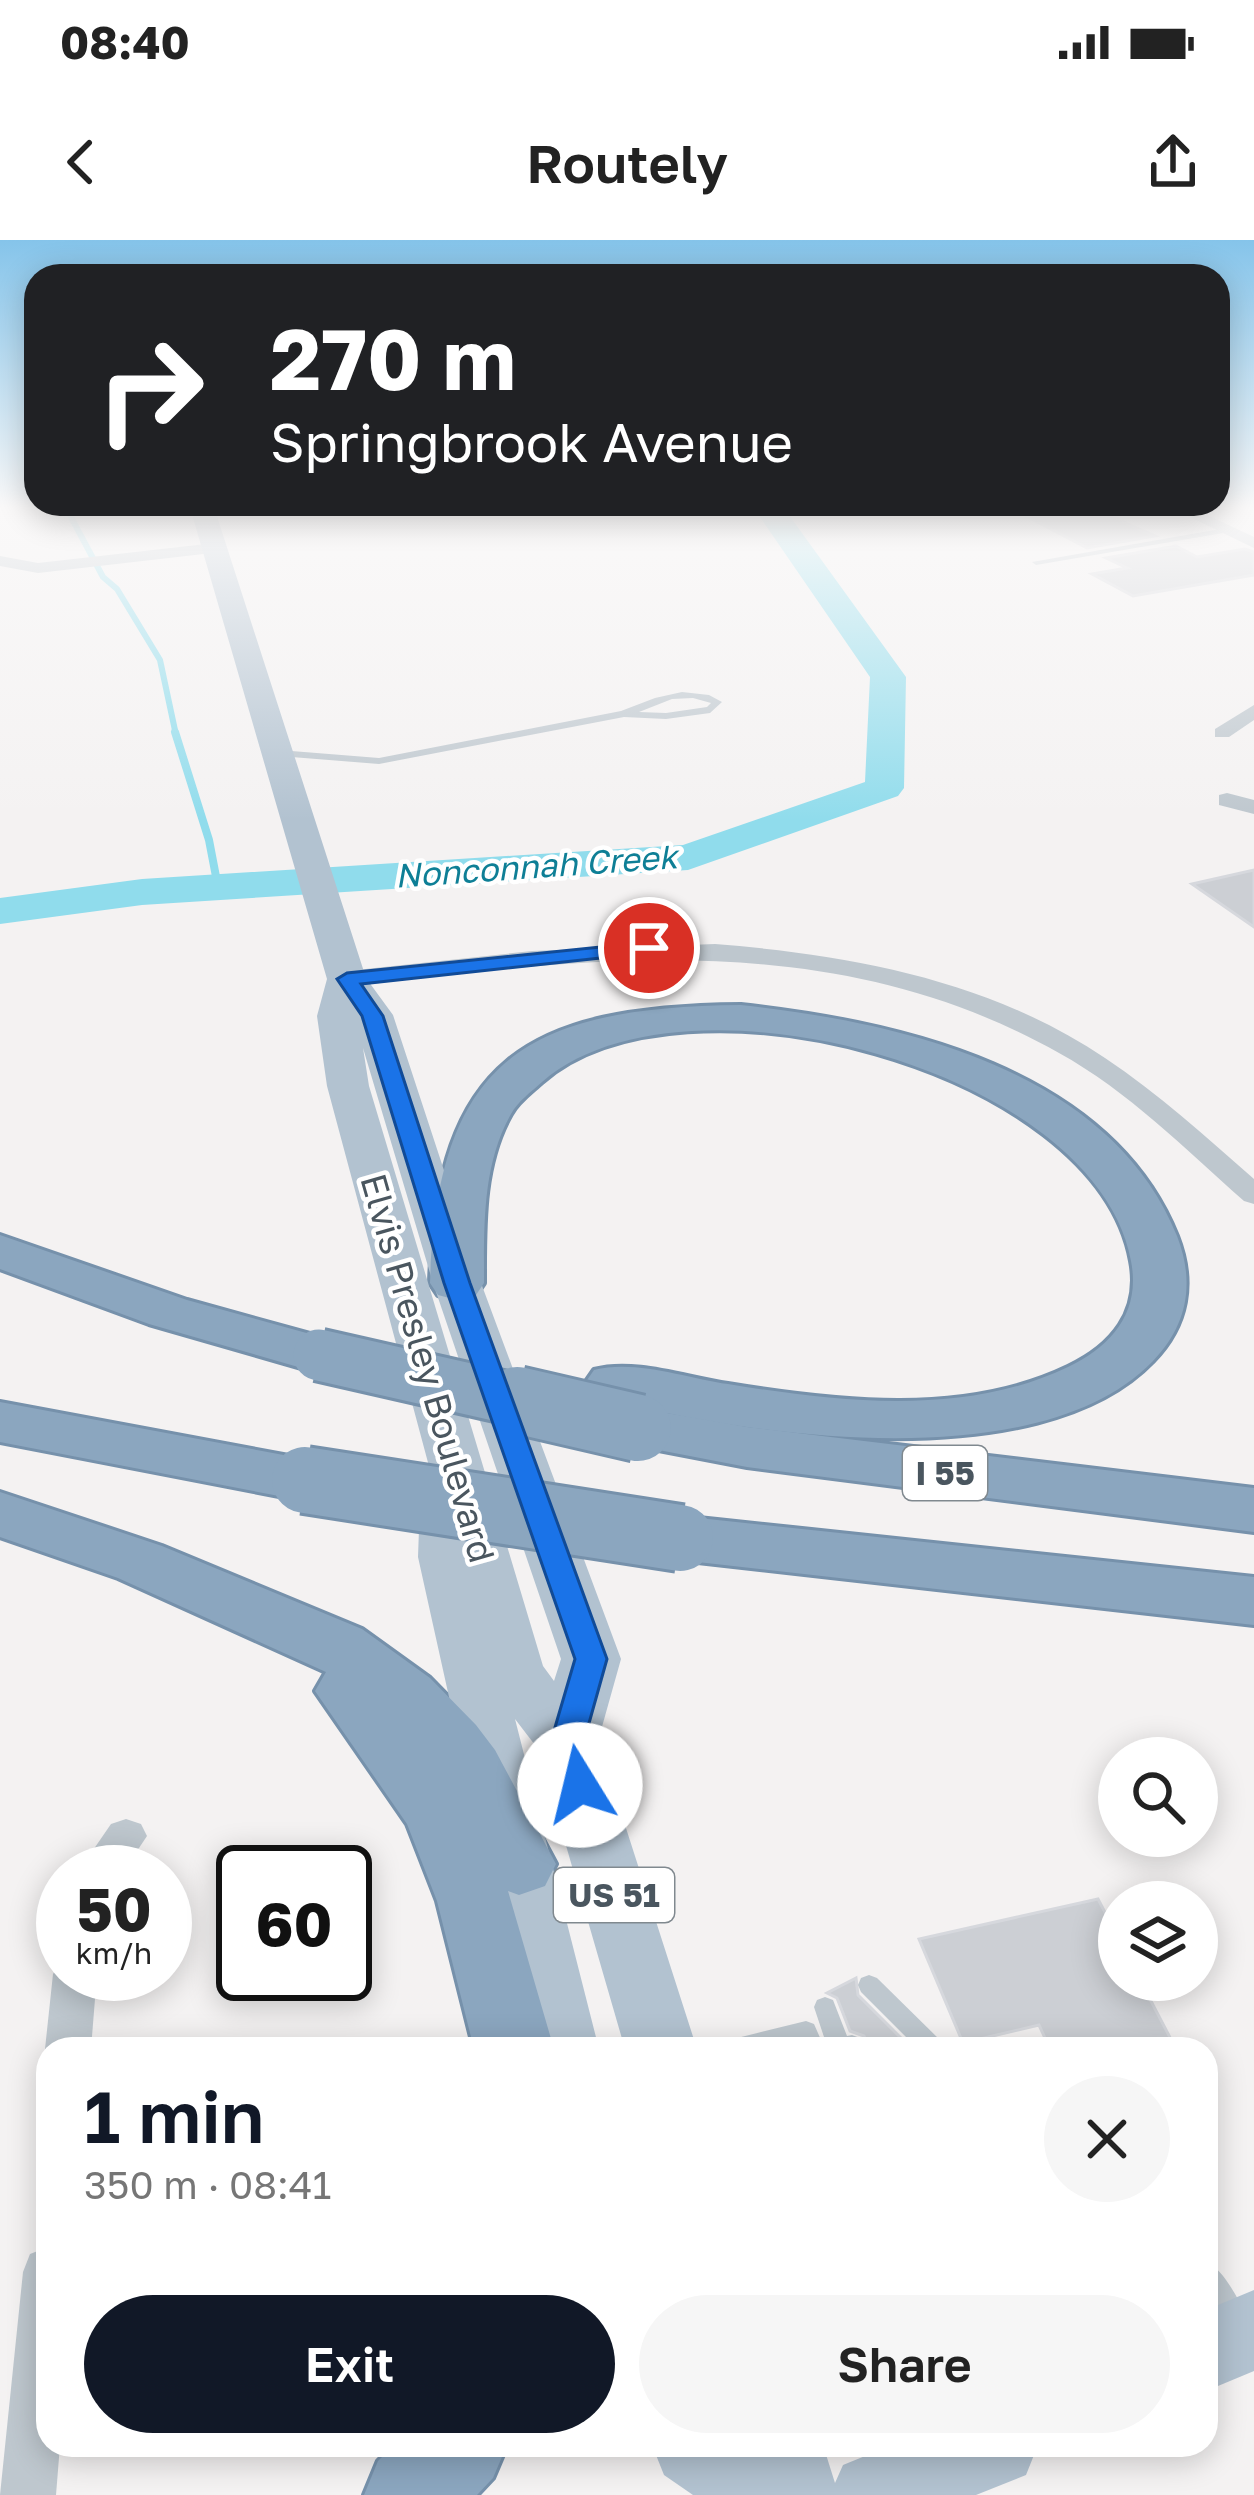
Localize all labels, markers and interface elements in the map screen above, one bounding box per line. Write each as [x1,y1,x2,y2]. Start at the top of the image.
text: 08:40 [60,15,190,69]
icon: back [48,129,114,195]
icon: share [1140,129,1206,195]
text: Routely [526,130,728,195]
text: 270 m [270,308,516,408]
icon: right [72,312,228,468]
text: Springbrook Avenue [270,409,793,474]
water label: Nonconnah Creek [394,836,682,895]
pin [598,897,700,999]
icon: arrive [616,915,682,981]
street label: Elvis Presley Boulevard [352,1169,505,1567]
road number: I 55 [903,1446,987,1500]
position arrow [517,1722,643,1848]
map controls [1098,1737,1218,2001]
button: search [1098,1737,1218,1857]
speed limit sign: 60 [216,1845,372,2001]
road number: US 51 [554,1868,674,1922]
text: 50 [76,1872,152,1944]
button: layers [1098,1881,1218,2001]
text: km/h [76,1935,152,1971]
text: 1 min [84,2072,264,2159]
button: close [1044,2076,1170,2202]
text: 350 m · 08:41 [84,2161,331,2208]
button: Exit [84,2295,615,2433]
button: Share [639,2295,1170,2433]

